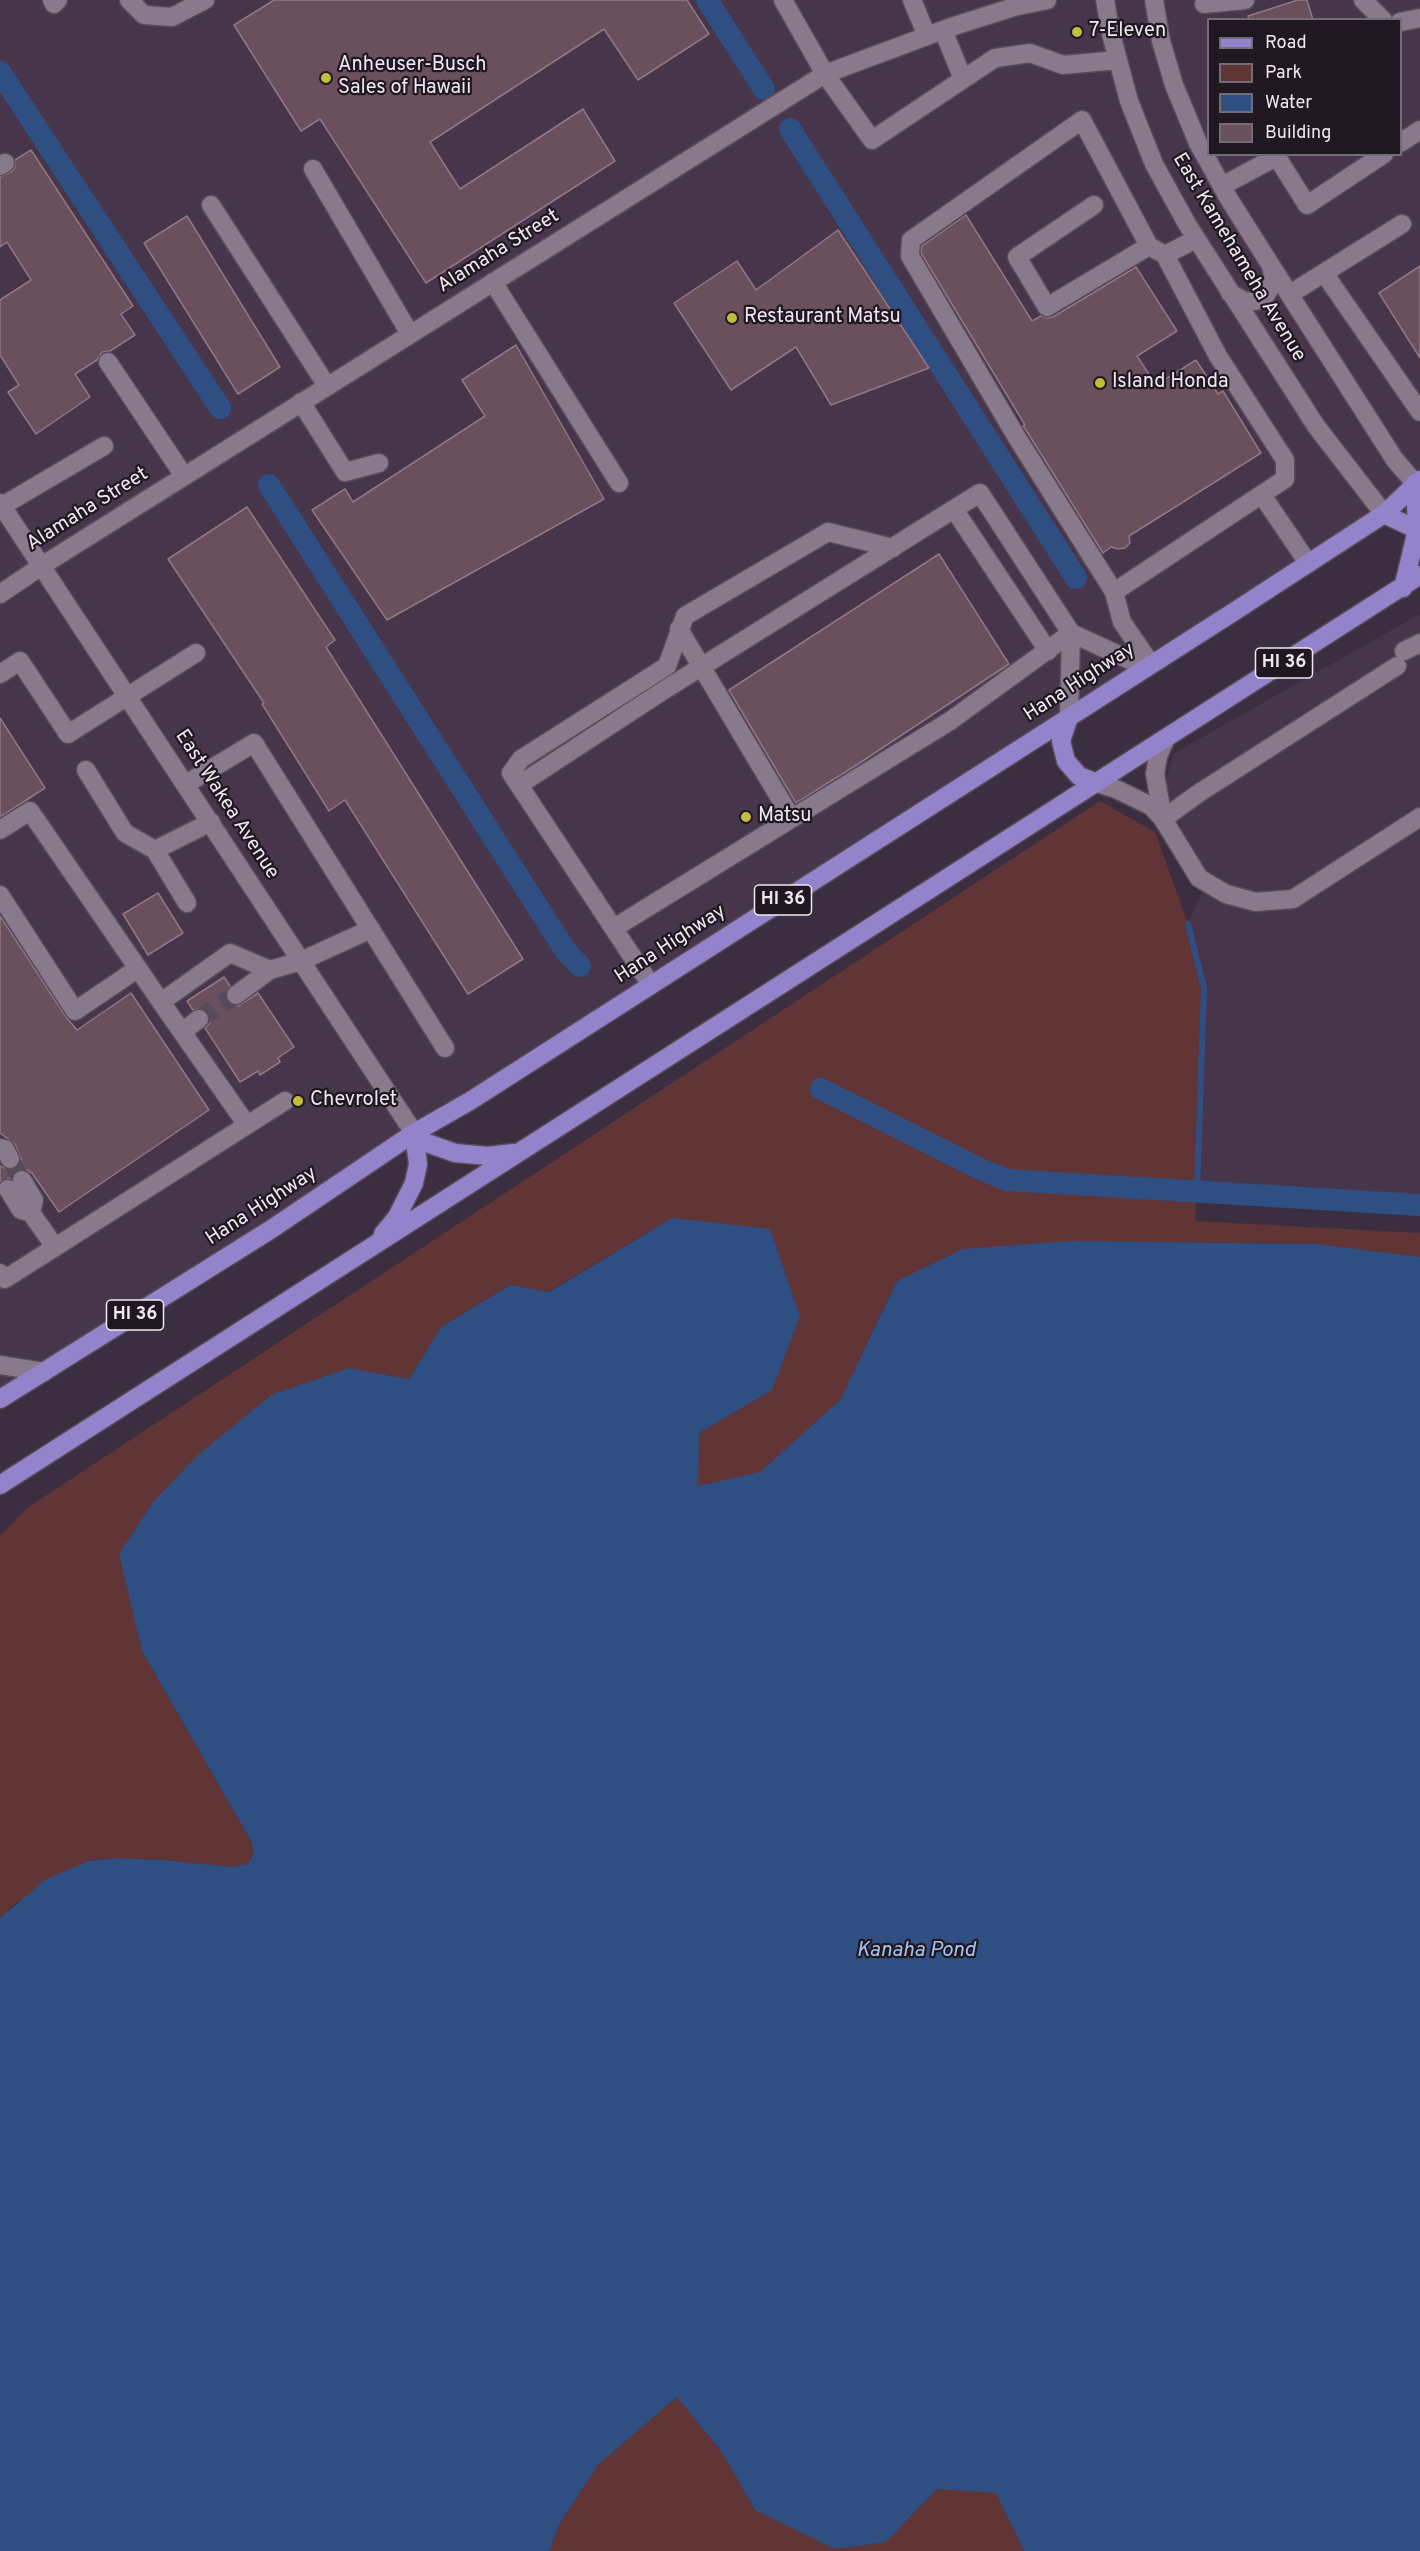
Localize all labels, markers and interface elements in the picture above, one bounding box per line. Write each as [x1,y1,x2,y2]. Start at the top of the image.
legend [1207,18,1402,156]
place label: 7-Eleven [1089,20,1166,44]
marker: 7-Eleven [1070,25,1084,39]
text: Road [1265,32,1307,55]
place label: Anheuser-Busch Sales of Hawaii [338,54,487,101]
text: Park [1265,62,1302,85]
marker: Anheuser-Busch Sales of Hawaii [319,71,333,85]
text: Water [1265,92,1312,115]
text: Building [1265,122,1331,145]
street label: East Kamehameha Avenue [1166,149,1310,367]
street label: Alamaha Street [434,205,564,299]
place label: Restaurant Matsu [744,306,901,330]
marker: Restaurant Matsu [725,311,739,325]
place label: Island Honda [1112,371,1229,395]
marker: Island Honda [1093,376,1107,390]
street label: Alamaha Street [23,463,153,557]
street label: Hana Highway [1020,638,1140,728]
road number: HI 36 [1256,648,1312,678]
street label: East Wakea Avenue [169,726,283,884]
place label: Matsu [758,805,812,829]
marker: Matsu [739,810,753,824]
road number: HI 36 [754,885,812,915]
street label: Hana Highway [611,900,731,990]
place label: Chevrolet [310,1089,397,1113]
marker: Chevrolet [291,1094,305,1108]
street label: Hana Highway [202,1162,322,1252]
road number: HI 36 [106,1300,164,1330]
water label: Kanaha Pond [857,1939,975,1965]

